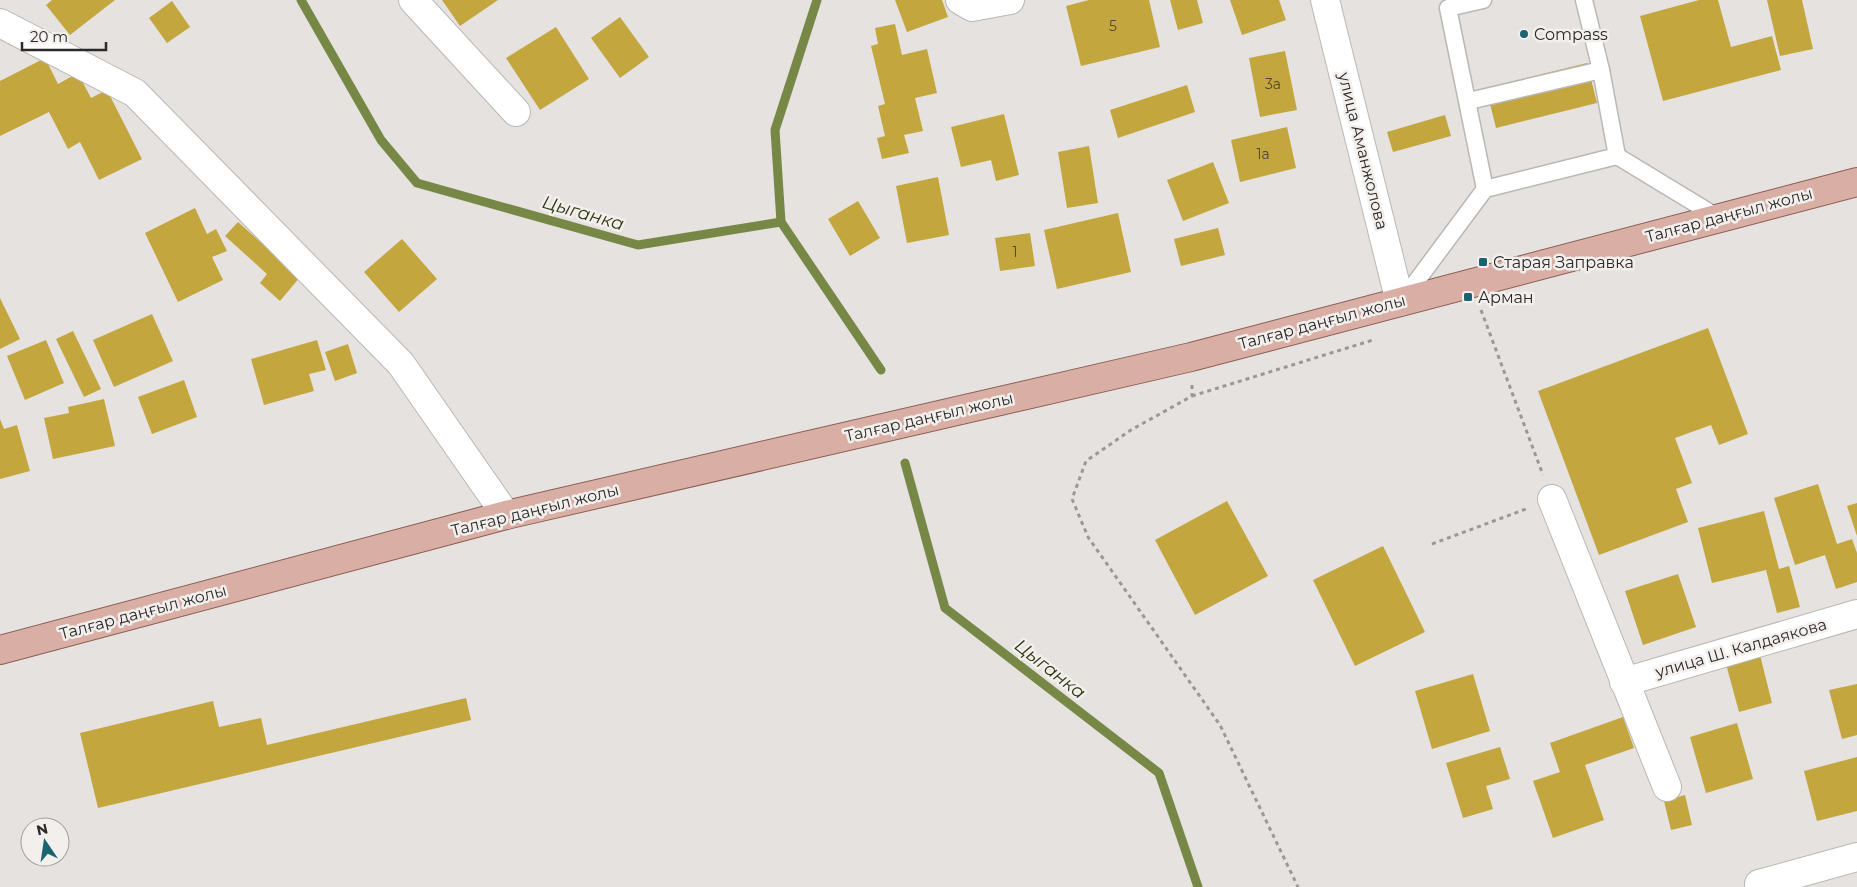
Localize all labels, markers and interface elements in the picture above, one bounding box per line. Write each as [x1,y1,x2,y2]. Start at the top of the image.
house number: 5 [1109,17,1117,35]
scale bar [22,20,106,52]
place label: Compass [1534,25,1608,44]
text: 20 m [30,27,68,46]
marker: Compass [1518,28,1530,40]
street label: улица Аманжолова [1334,70,1392,232]
house number: 3а [1265,75,1281,93]
house number: 1а [1256,145,1270,163]
street label: Талғар даңғыл жолы [1643,184,1815,246]
water label: Цыганка [540,191,626,235]
house number: 1 [1012,243,1018,261]
place label: Старая Заправка [1493,253,1634,272]
marker: Старая Заправка [1477,256,1489,268]
place label: Арман [1478,288,1534,307]
street label: Талғар даңғыл жолы [1236,291,1408,353]
marker: Арман [1462,291,1474,303]
street label: Талғар даңғыл жолы [843,388,1015,446]
street label: Талғар даңғыл жолы [449,480,621,540]
street label: Талғар даңғыл жолы [57,581,229,643]
street label: улица Ш. Калдаякова [1652,614,1829,682]
water label: Цыганка [1010,634,1090,704]
north arrow [20,817,70,867]
text: N [35,819,50,839]

